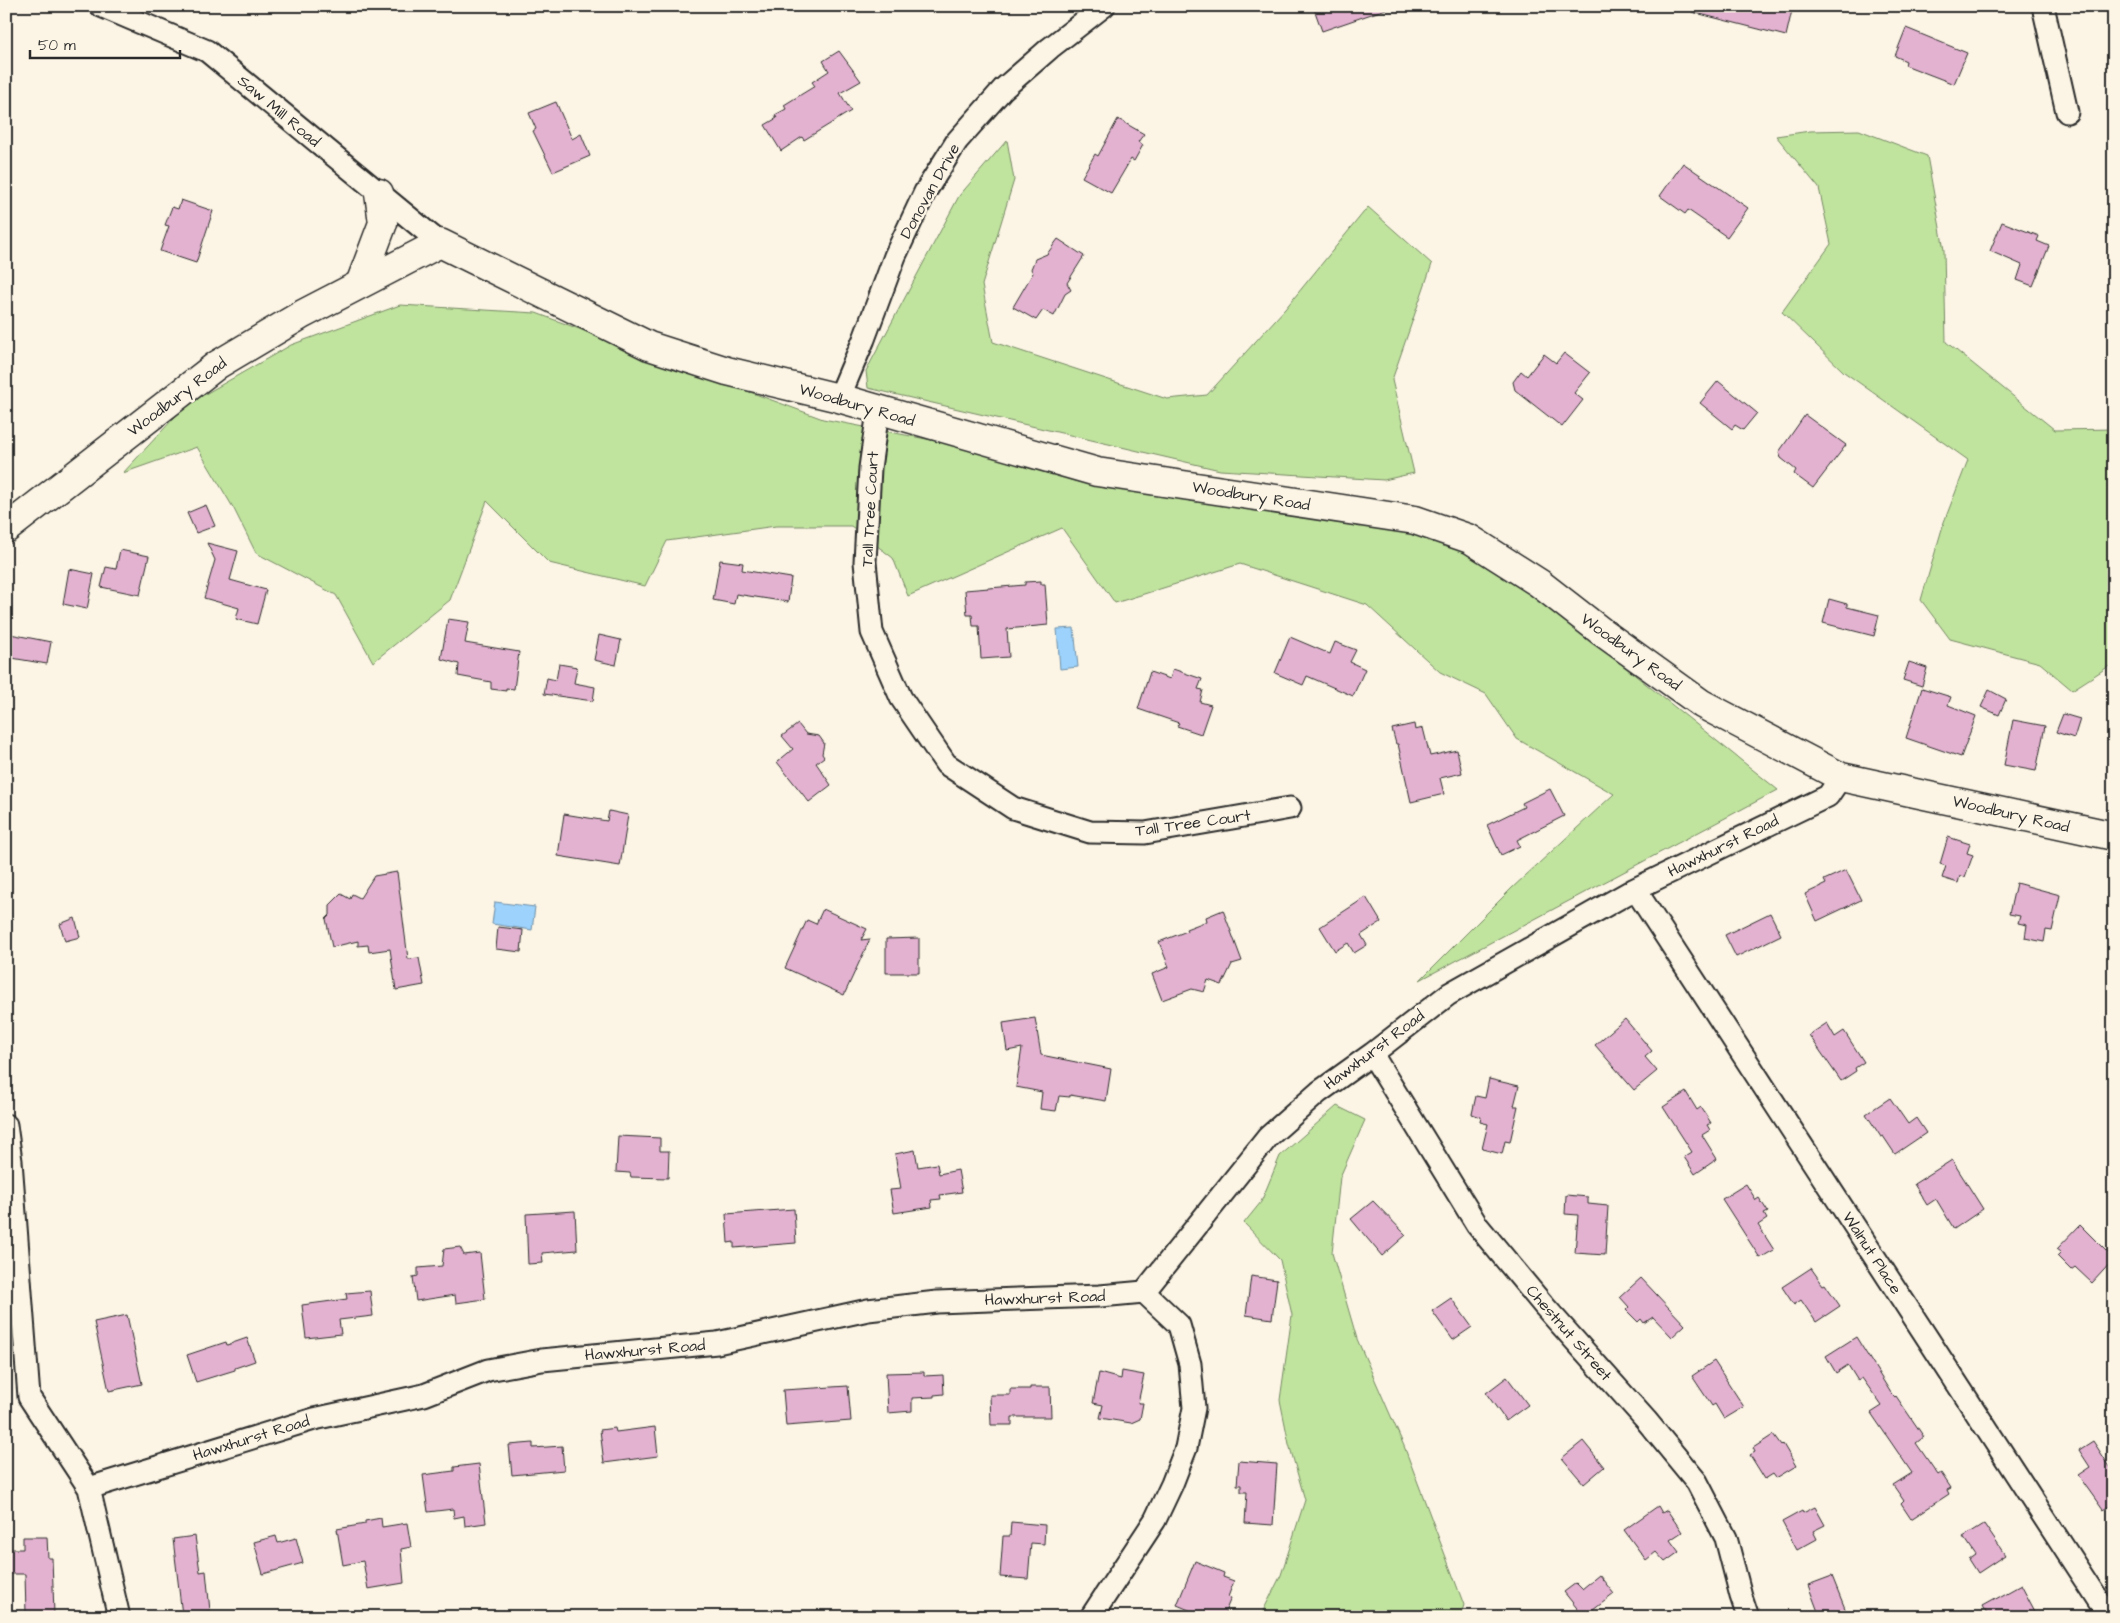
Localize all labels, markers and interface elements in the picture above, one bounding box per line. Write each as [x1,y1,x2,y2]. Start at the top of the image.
scale bar [30,28,180,60]
text: 50 m [38,35,76,56]
street label: Saw Mill Road [233,70,325,152]
street label: Donovan Drive [895,139,965,243]
street label: Woodbury Road [123,352,232,442]
street label: Woodbury Road [796,378,917,433]
street label: Tall Tree Court [856,450,884,567]
street label: Woodbury Road [1190,476,1312,517]
street label: Woodbury Road [1576,608,1686,697]
street label: Woodbury Road [1950,790,2072,839]
street label: Tall Tree Court [1134,804,1252,842]
street label: Hawxhurst Road [1664,810,1782,882]
street label: Hawxhurst Road [1319,1005,1429,1095]
street label: Walnut Place [1837,1207,1907,1299]
street label: Chestnut Street [1521,1280,1617,1386]
street label: Hawxhurst Road [984,1285,1106,1311]
street label: Hawxhurst Road [584,1334,706,1366]
street label: Hawxhurst Road [190,1410,312,1466]

